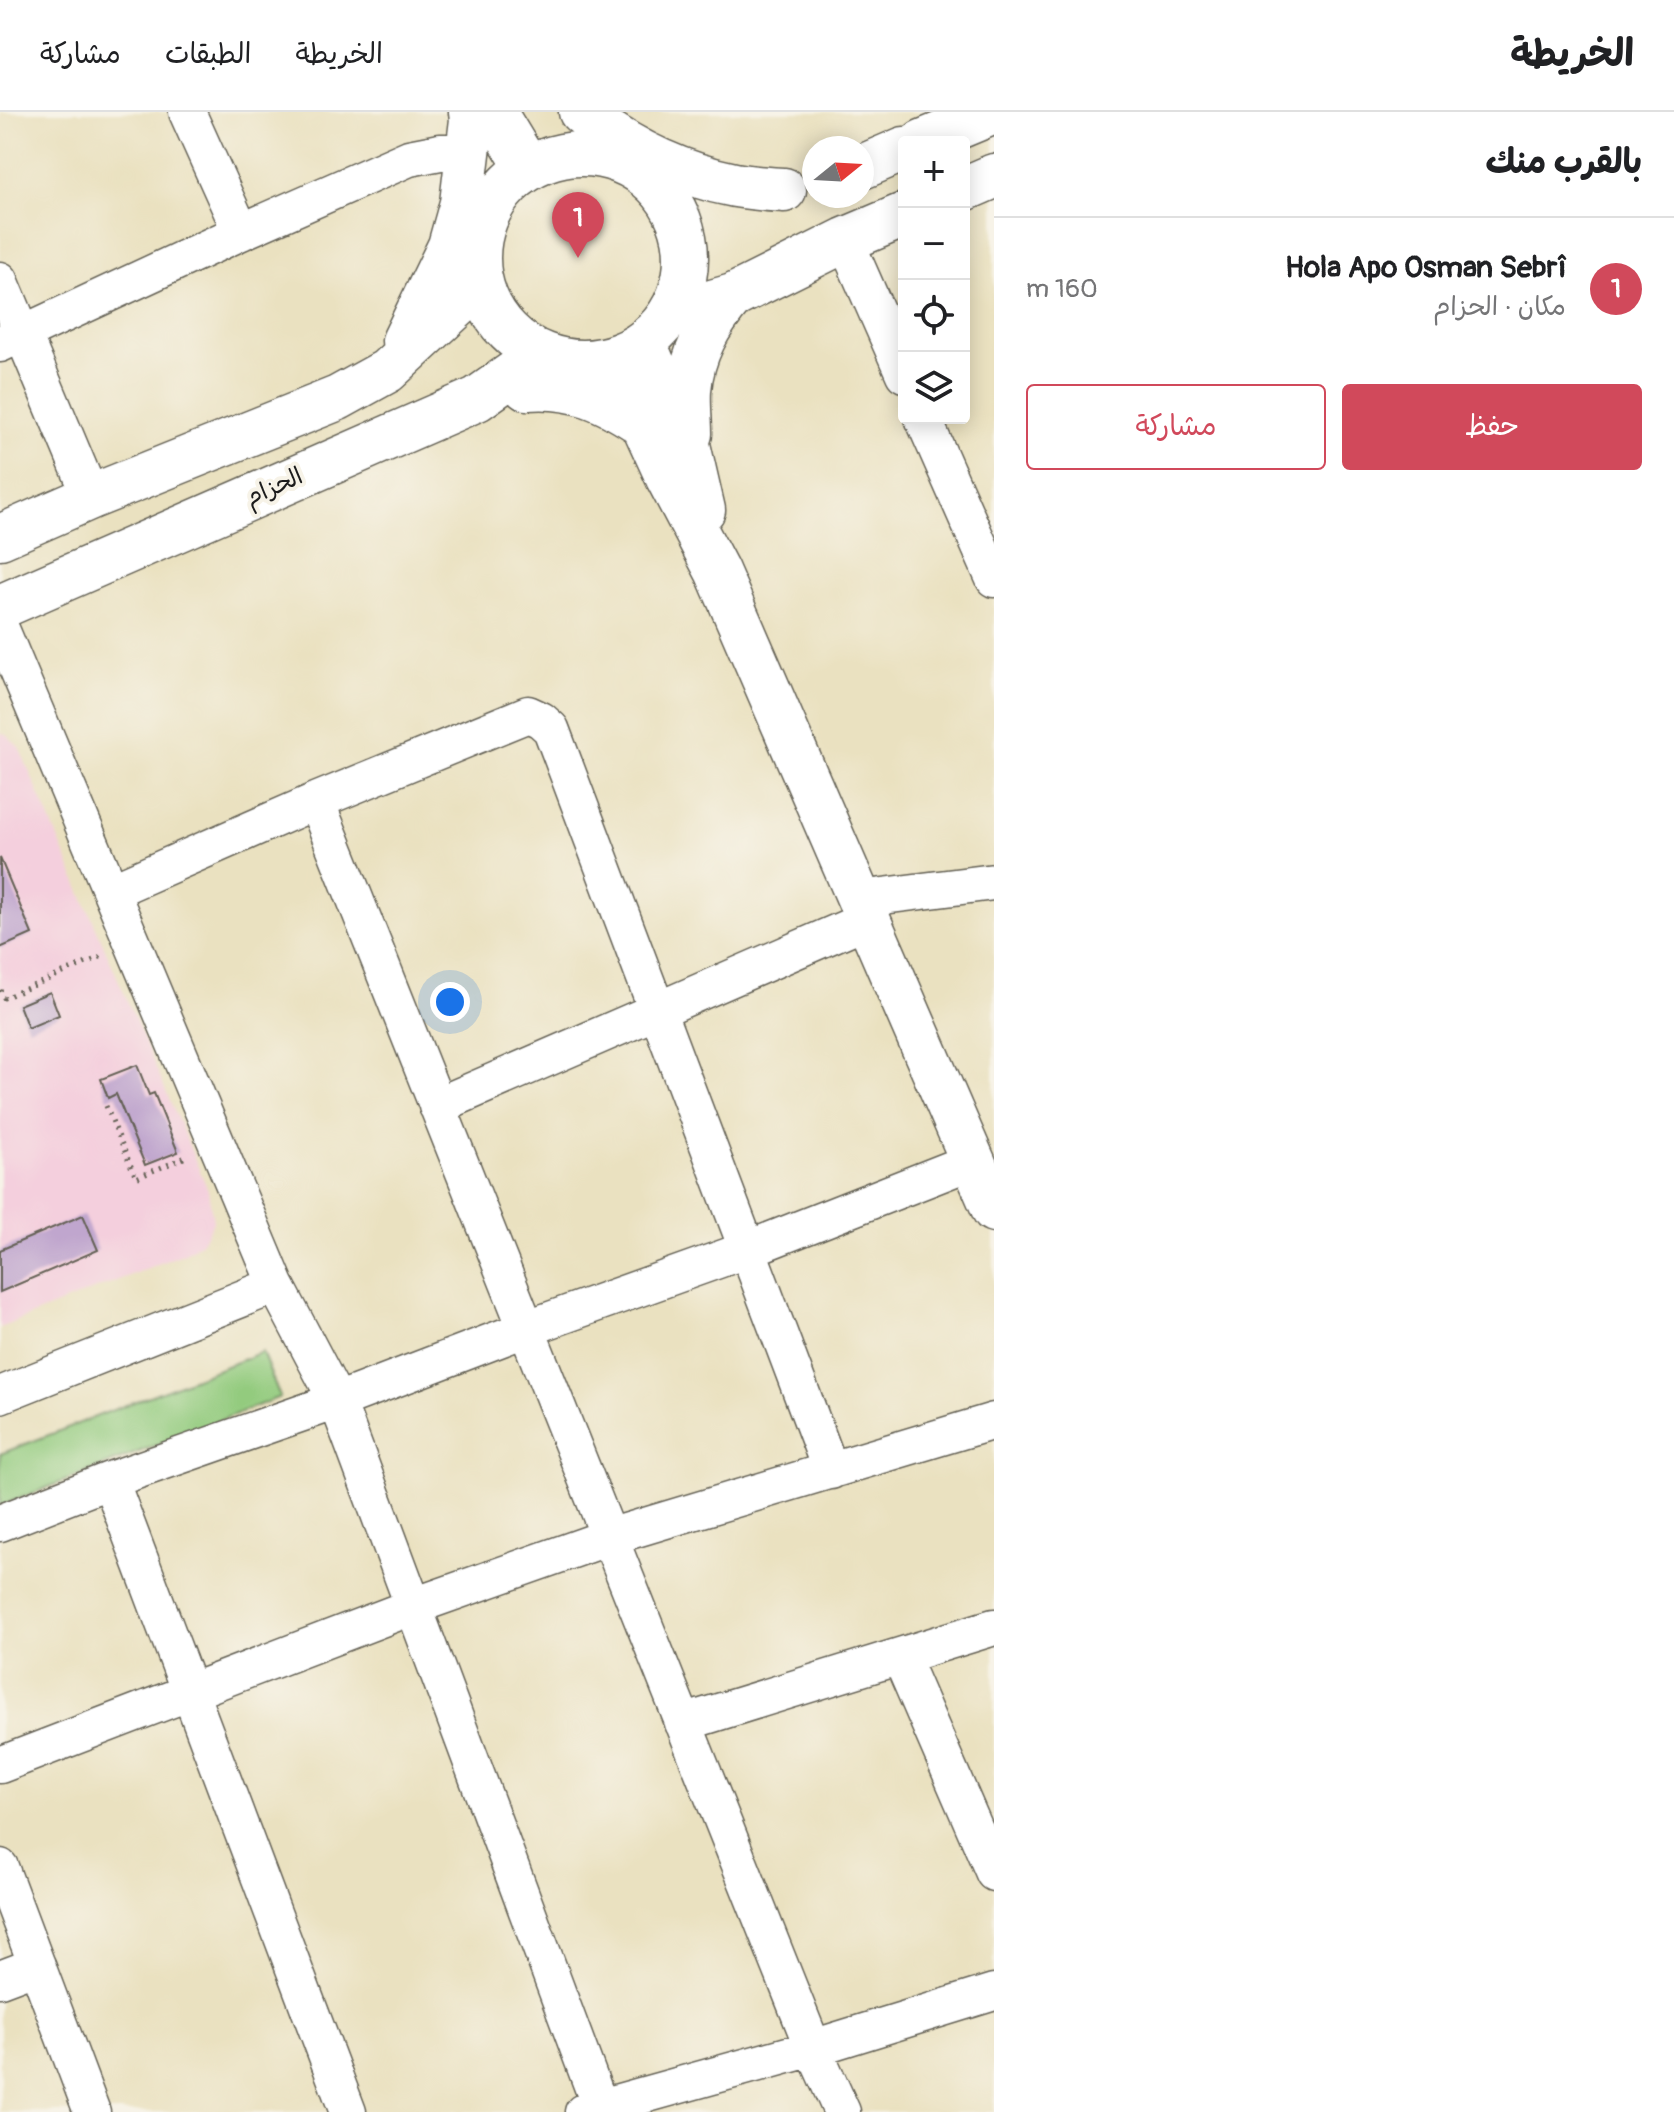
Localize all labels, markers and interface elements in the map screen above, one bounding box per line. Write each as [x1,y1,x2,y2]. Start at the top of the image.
text: الخريطة [1510,30,1634,78]
text: مشاركة [40,37,121,72]
text: الطبقات [165,37,251,72]
text: الخريطة [295,37,383,72]
north arrow [802,136,874,208]
map controls [898,136,970,424]
button: + [898,136,970,208]
text: بالقرب منك [1486,141,1642,184]
pin: 1 [552,192,604,258]
button: − [898,208,970,280]
text: Hola Apo Osman Sebrî [1285,249,1566,286]
text: 160 m [1026,273,1098,305]
text: 1 [1611,273,1621,305]
button: locate [898,280,970,352]
text: مكان · الحزام [1433,291,1566,323]
button: layers [898,352,970,424]
button: مشاركة [1026,384,1326,470]
button: حفظ [1342,384,1642,470]
street label: الحزام [241,462,309,515]
your location [430,982,470,1022]

